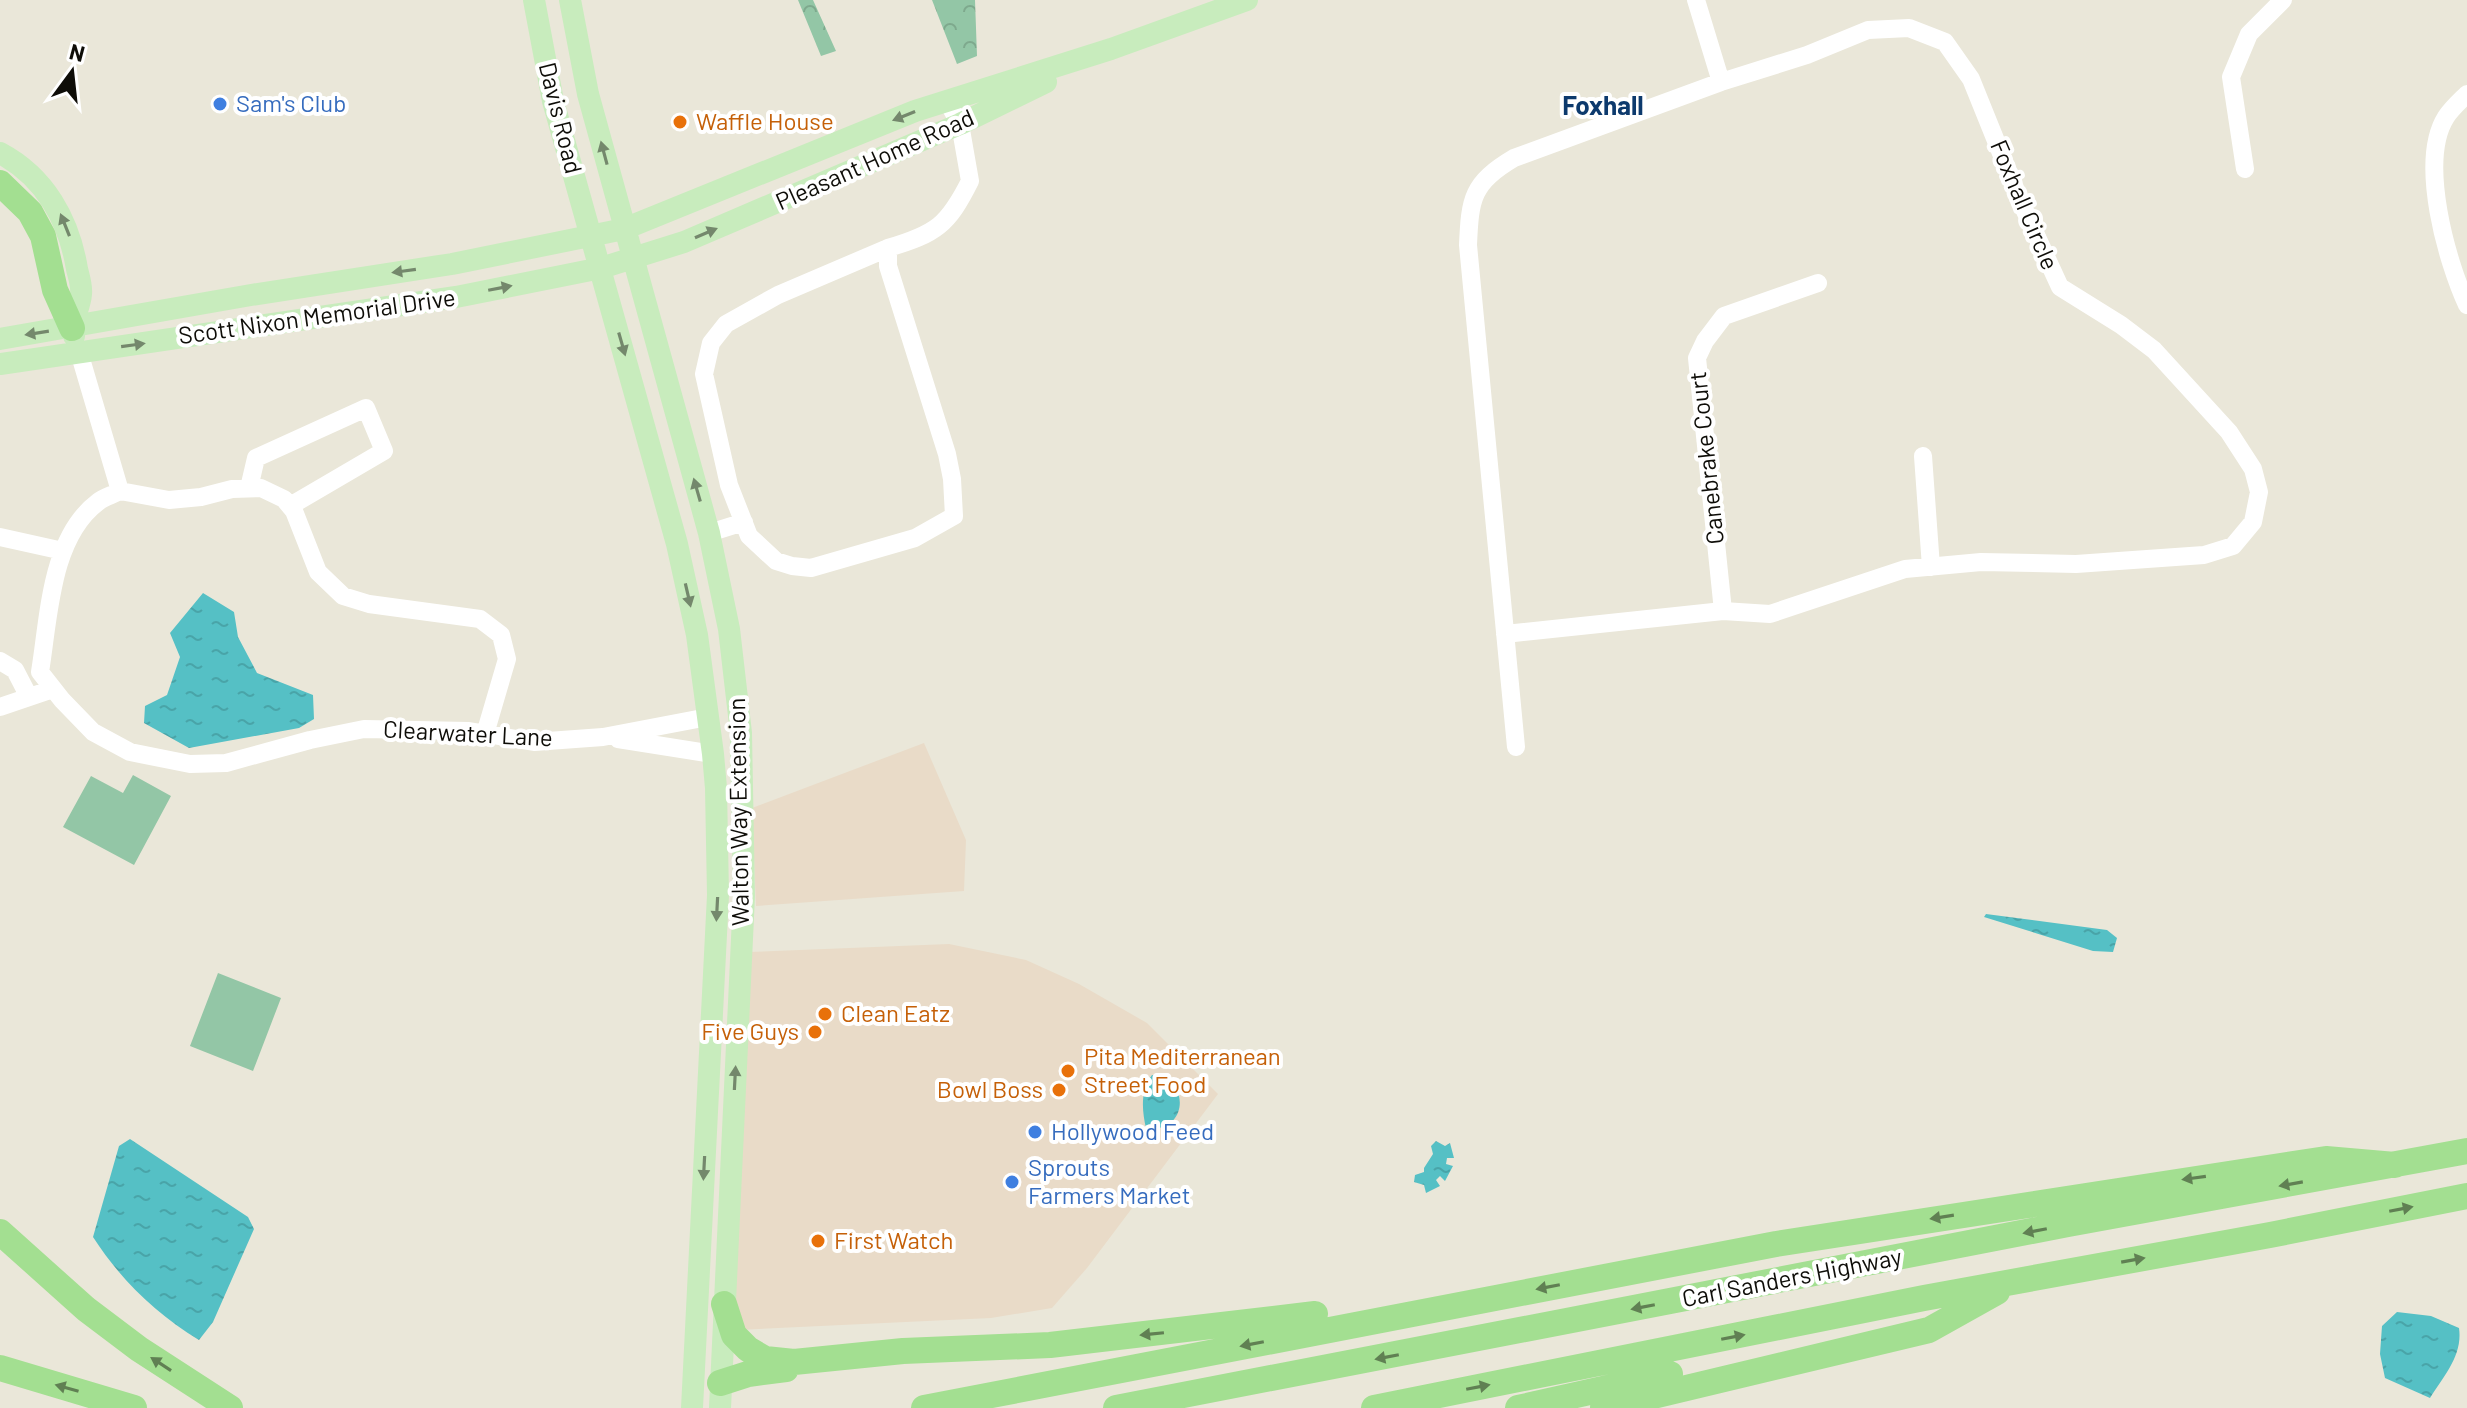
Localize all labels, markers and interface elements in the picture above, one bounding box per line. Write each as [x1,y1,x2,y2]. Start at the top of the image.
north arrow [32,32,112,112]
text: N [67,37,88,66]
street label: Davis Road [534,59,589,176]
place label: Sam's Club [236,88,346,117]
district label: Foxhall [1562,89,1644,120]
marker: Sam's Club [211,95,229,113]
street label: Pleasant Home Road [771,102,978,215]
place label: Waffle House [696,106,834,135]
one-way arrow [892,110,916,123]
marker: Waffle House [671,113,689,131]
street label: Foxhall Circle [1985,135,2066,274]
one-way arrow [597,141,609,166]
one-way arrow [58,213,71,237]
one-way arrow [694,227,718,240]
one-way arrow [391,265,416,278]
street label: Scott Nixon Memorial Drive [176,282,457,349]
one-way arrow [488,282,513,294]
one-way arrow [24,327,49,340]
one-way arrow [616,332,629,356]
one-way arrow [120,338,145,351]
street label: Canebrake Court [1682,370,1729,546]
one-way arrow [690,477,703,501]
one-way arrow [682,583,695,608]
street label: Walton Way Extension [721,698,754,927]
street label: Clearwater Lane [383,714,554,751]
one-way arrow [710,897,723,922]
place label: Clean Eatz [841,998,950,1027]
marker: Clean Eatz [816,1005,834,1023]
place label: Five Guys [701,1016,799,1045]
marker: Five Guys [806,1023,824,1041]
place label: Pita Mediterranean Street Food [1084,1041,1281,1098]
marker: Pita Mediterranean Street Food [1059,1062,1077,1080]
one-way arrow [728,1065,741,1090]
place label: Bowl Boss [937,1074,1043,1103]
marker: Bowl Boss [1050,1081,1068,1099]
place label: Hollywood Feed [1051,1116,1214,1145]
marker: Hollywood Feed [1026,1123,1044,1141]
place label: Sprouts Farmers Market [1028,1152,1190,1209]
one-way arrow [697,1156,710,1181]
marker: Sprouts Farmers Market [1003,1173,1021,1191]
one-way arrow [2181,1173,2206,1185]
one-way arrow [2278,1179,2303,1191]
one-way arrow [2389,1202,2414,1215]
one-way arrow [1929,1212,1954,1224]
place label: First Watch [834,1225,953,1254]
one-way arrow [2022,1225,2047,1237]
marker: First Watch [809,1232,827,1250]
street label: Carl Sanders Highway [1679,1241,1904,1312]
one-way arrow [2120,1254,2145,1266]
one-way arrow [1535,1281,1560,1293]
one-way arrow [1630,1302,1655,1314]
one-way arrow [1139,1327,1164,1340]
one-way arrow [1721,1330,1746,1342]
one-way arrow [1239,1338,1264,1350]
one-way arrow [1375,1351,1400,1363]
one-way arrow [151,1357,172,1372]
one-way arrow [55,1381,79,1394]
one-way arrow [1466,1381,1491,1393]

